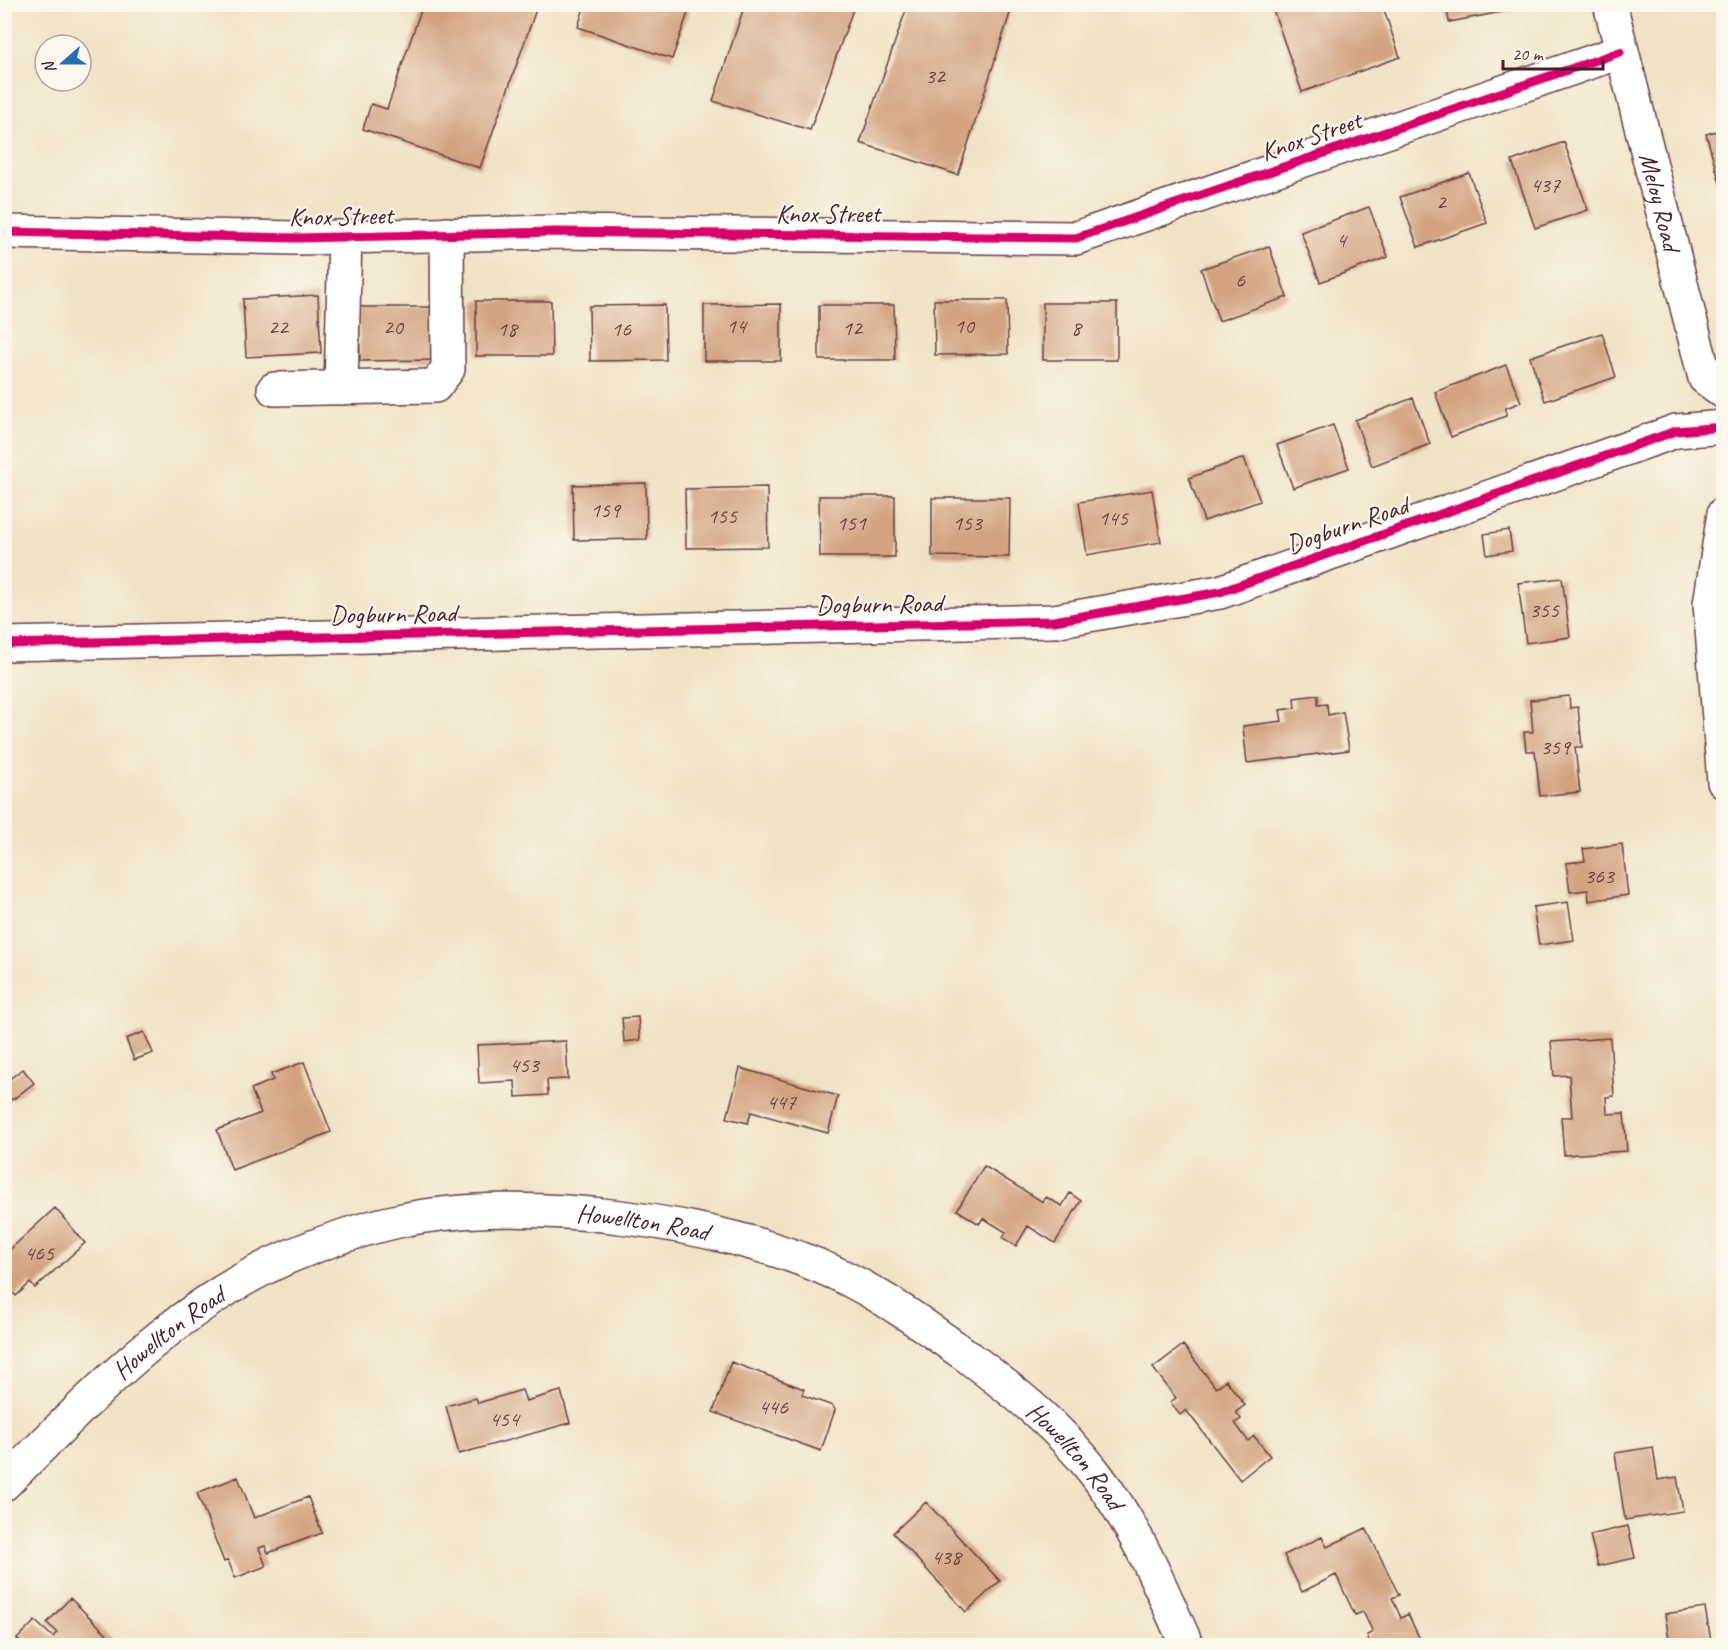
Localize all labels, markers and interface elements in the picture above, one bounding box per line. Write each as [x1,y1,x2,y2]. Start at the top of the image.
north arrow [33,33,93,93]
scale bar [1503,33,1604,71]
text: 20 m [1512,43,1545,65]
text: N [38,57,61,76]
house number: 32 [925,62,947,90]
street label: Knox Street [1256,103,1368,169]
street label: Meloy Road [1632,149,1689,258]
house number: 437 [1530,171,1561,199]
house number: 2 [1436,188,1448,216]
street label: Knox Street [776,197,882,230]
street label: Knox Street [289,199,396,233]
house number: 4 [1336,226,1348,254]
house number: 6 [1235,266,1246,294]
house number: 14 [726,312,748,340]
house number: 10 [954,312,976,340]
house number: 22 [268,313,290,341]
house number: 20 [383,313,405,341]
house number: 12 [842,314,864,342]
house number: 8 [1071,314,1083,342]
house number: 18 [497,315,519,343]
house number: 16 [611,315,632,343]
street label: Dogburn Road [1282,488,1416,561]
house number: 159 [590,496,622,524]
house number: 155 [707,502,738,530]
house number: 145 [1098,504,1129,532]
house number: 151 [836,509,867,537]
house number: 153 [952,509,984,537]
street label: Dogburn Road [815,586,946,622]
street label: Dogburn Road [329,596,460,632]
house number: 355 [1529,596,1560,624]
house number: 359 [1540,733,1572,761]
house number: 363 [1584,862,1616,890]
house number: 453 [509,1051,541,1079]
house number: 447 [766,1088,797,1116]
street label: Howellton Road [575,1196,716,1249]
house number: 465 [24,1239,55,1267]
street label: Howellton Road [105,1276,234,1386]
house number: 446 [758,1393,789,1421]
street label: Howellton Road [1020,1394,1134,1519]
house number: 454 [489,1405,521,1433]
house number: 438 [931,1543,963,1571]

